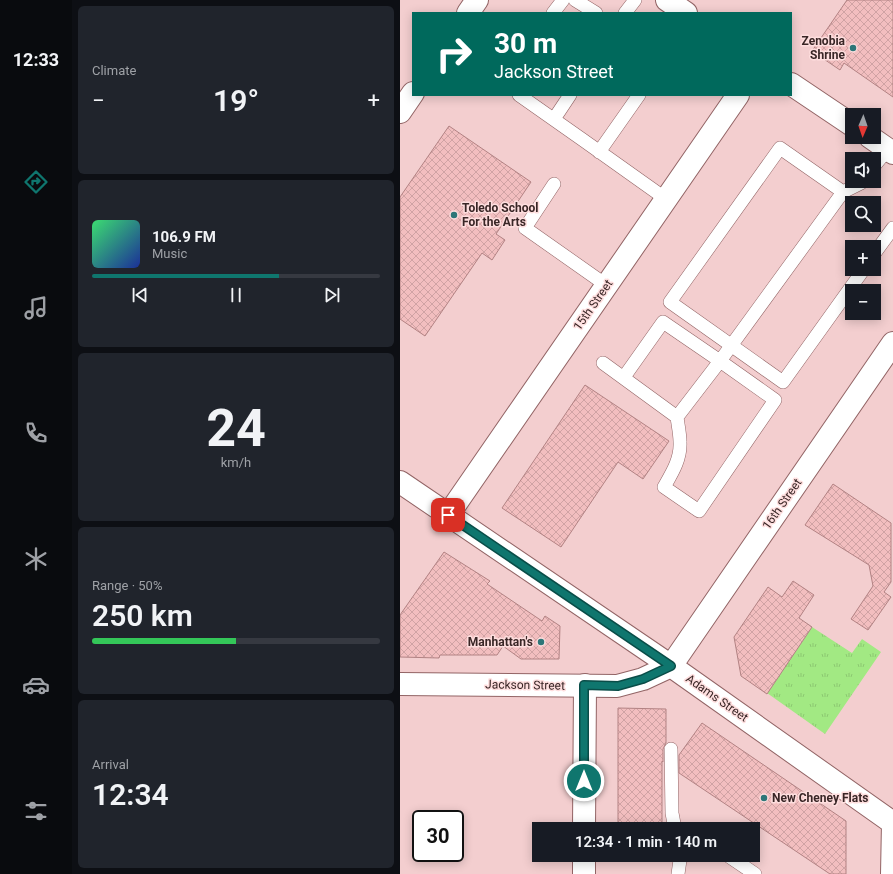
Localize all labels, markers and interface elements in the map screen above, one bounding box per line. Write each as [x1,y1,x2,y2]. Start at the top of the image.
text: 30 m [494,27,557,60]
icon: right [428,28,480,80]
place label: Zenobia Shrine [802,34,846,62]
marker: Zenobia Shrine [848,43,858,53]
text: 12:33 [13,49,59,70]
text: Jackson Street [494,61,614,82]
text: Climate [92,63,136,78]
text: 19° [213,83,259,118]
text: − [92,88,105,113]
text: + [368,88,380,113]
north arrow [845,108,881,144]
map controls [845,108,881,320]
button: sound [845,152,881,188]
icon: directions [22,168,50,196]
button: search [845,196,881,232]
place label: Toledo School For the Arts [462,201,538,229]
marker: Toledo School For the Arts [449,210,459,220]
text: 106.9 FM [152,228,216,246]
button: + [845,240,881,276]
text: Music [152,246,187,261]
street label: 15th Street [570,277,616,333]
icon: previous [129,284,151,306]
icon: pause [225,284,247,306]
icon: next [321,284,343,306]
button: − [845,284,881,320]
icon: music [22,294,50,322]
text: 24 [206,398,266,459]
icon: phone [22,419,50,447]
text: km/h [221,455,251,470]
street label: 16th Street [759,476,805,532]
pin [431,498,465,532]
icon: arrive [437,504,459,526]
icon: climate [22,545,50,573]
text: Range · 50% [92,578,162,593]
text: 250 km [92,598,193,633]
place label: Manhattan's [468,635,533,649]
marker: Manhattan's [536,637,546,647]
icon: car [22,671,50,699]
street label: Adams Street [683,671,751,725]
street label: Jackson Street [485,677,565,693]
text: Arrival [92,757,129,772]
position arrow [563,760,605,802]
text: 12:34 [92,777,169,812]
place label: New Cheney Flats [772,791,868,805]
marker: New Cheney Flats [759,793,769,803]
icon: filters [22,797,50,825]
speed limit sign: 30 [412,810,464,862]
text: 12:34 · 1 min · 140 m [575,833,717,851]

